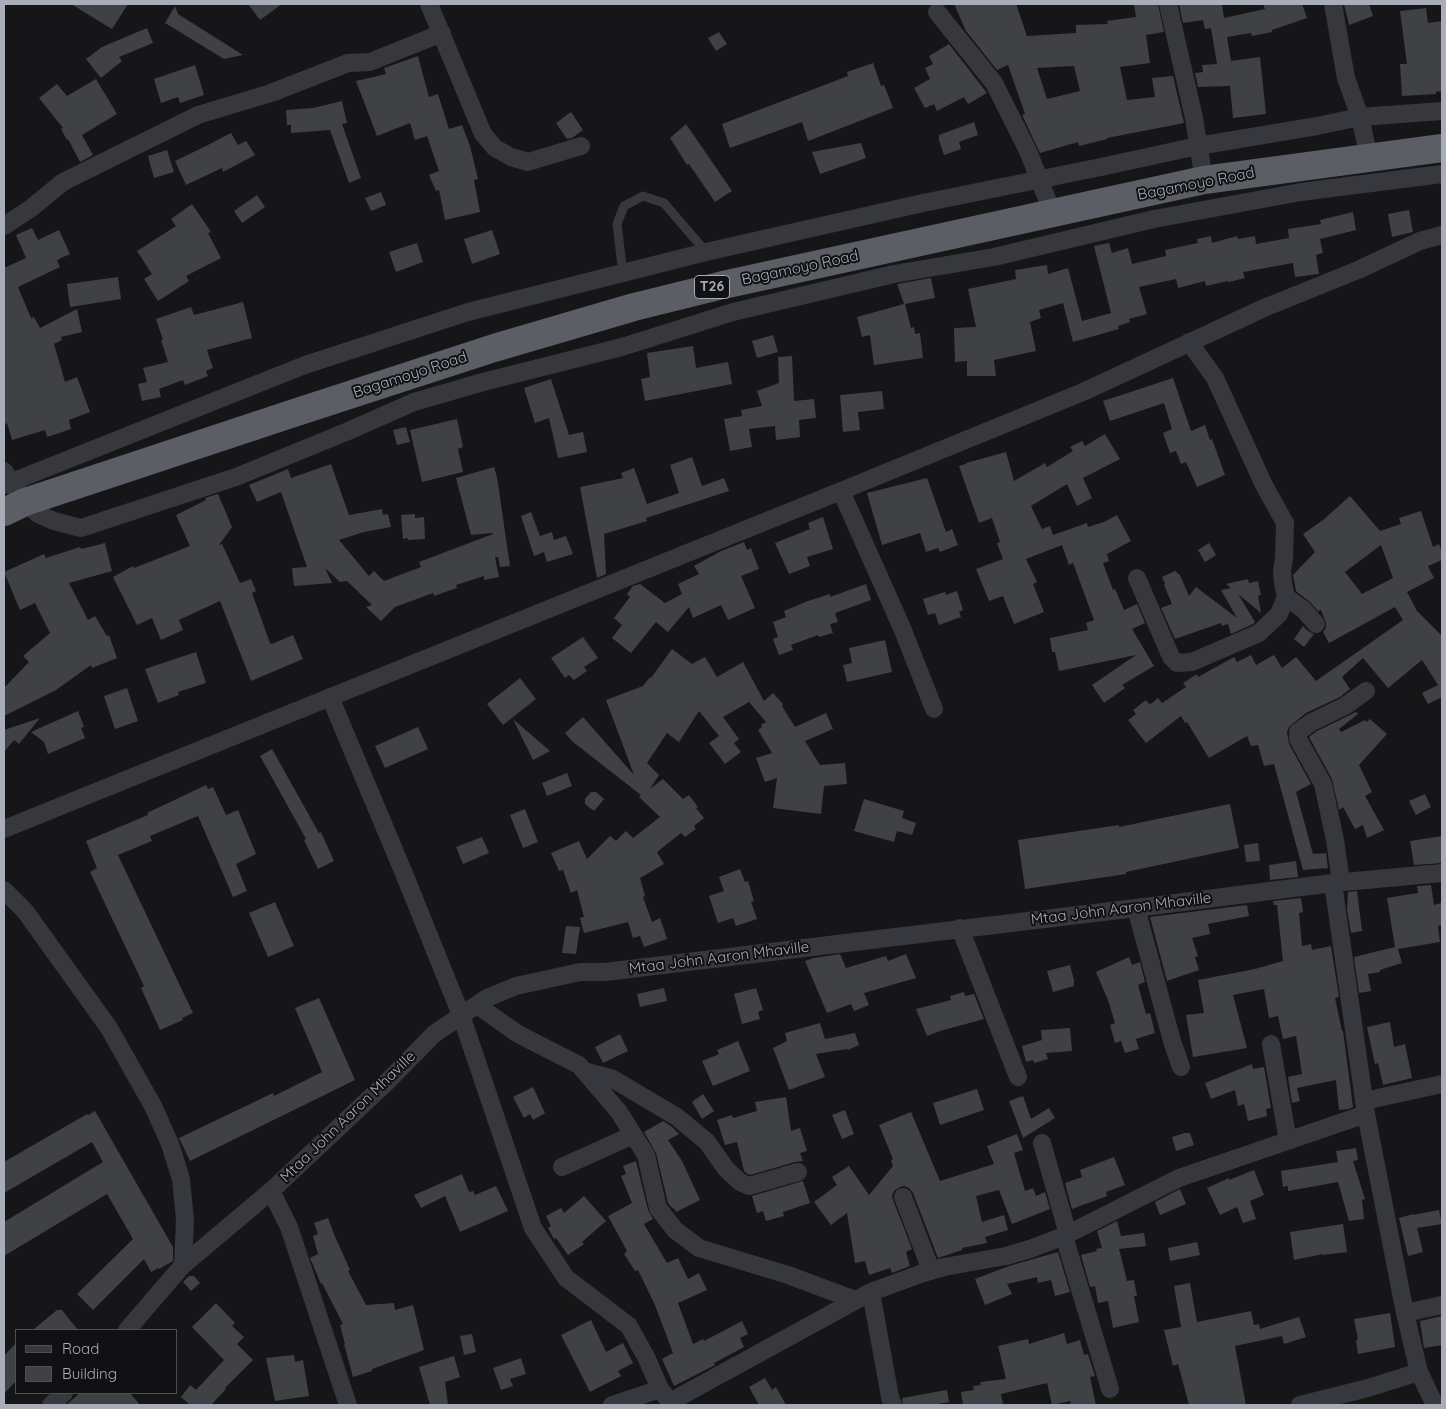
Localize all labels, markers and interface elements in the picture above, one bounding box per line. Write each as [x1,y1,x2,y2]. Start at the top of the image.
street label: Bagamoyo Road [1136,164,1256,204]
street label: Bagamoyo Road [740,247,860,289]
road number: T26 [694,276,730,298]
street label: Bagamoyo Road [351,348,469,402]
street label: Mtaa John Aaron Mhaville [1030,889,1212,929]
street label: Mtaa John Aaron Mhaville [628,938,810,978]
street label: Mtaa John Aaron Mhaville [277,1048,419,1186]
legend [15,1329,178,1394]
text: Road [62,1339,99,1358]
text: Building [62,1364,117,1383]

